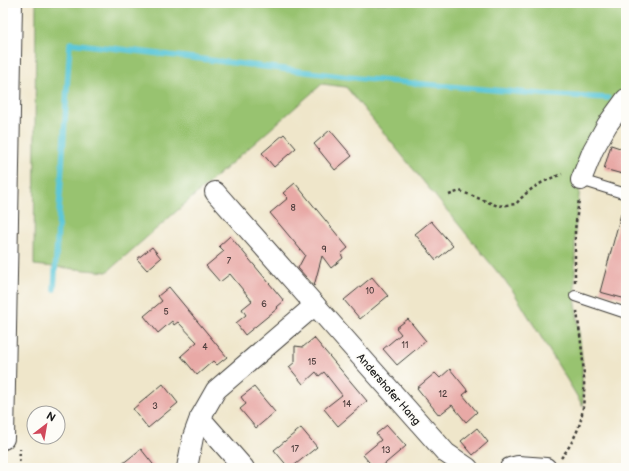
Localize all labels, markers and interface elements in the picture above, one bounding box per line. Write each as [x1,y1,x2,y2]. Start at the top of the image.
house number: 8 [290,203,296,214]
house number: 9 [321,244,327,255]
house number: 7 [227,256,232,267]
house number: 10 [366,286,374,297]
house number: 6 [261,299,267,310]
house number: 5 [163,307,169,318]
house number: 11 [402,340,408,351]
house number: 4 [202,342,208,353]
street label: Andershofer Hang [354,351,423,428]
house number: 15 [308,357,316,368]
house number: 12 [439,389,448,400]
house number: 14 [343,399,352,410]
house number: 3 [152,401,158,412]
north arrow [26,405,66,445]
text: N [44,409,58,425]
house number: 17 [291,444,300,455]
house number: 13 [381,445,391,456]

